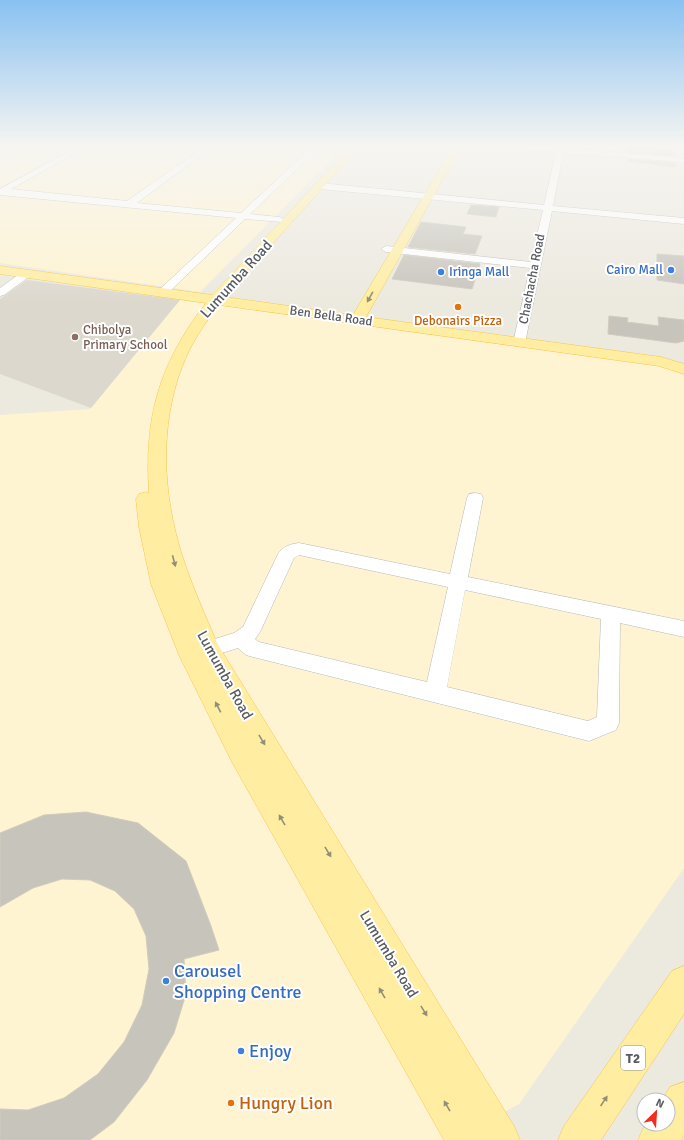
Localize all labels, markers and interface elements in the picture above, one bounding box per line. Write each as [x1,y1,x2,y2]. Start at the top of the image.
street label: Chachacha Road [515,232,549,326]
street label: Lumumba Road [196,236,276,322]
place label: Cairo Mall [606,262,663,278]
place label: Iringa Mall [449,264,510,280]
marker: Cairo Mall [666,265,676,275]
marker: Iringa Mall [436,267,446,277]
one-way arrow [366,291,373,303]
street label: Ben Bella Road [289,302,374,330]
marker: Debonairs Pizza [453,302,463,312]
place label: Debonairs Pizza [414,313,502,329]
place label: Chibolya Primary School [83,322,168,353]
marker: Chibolya Primary School [70,332,80,342]
one-way arrow [171,556,177,568]
street label: Lumumba Road [193,627,257,723]
one-way arrow [215,701,221,713]
one-way arrow [258,734,265,746]
one-way arrow [278,814,285,826]
one-way arrow [325,846,332,858]
street label: Lumumba Road [356,907,422,1001]
place label: Carousel Shopping Centre [174,960,302,1003]
marker: Carousel Shopping Centre [161,976,171,986]
one-way arrow [379,987,386,999]
one-way arrow [420,1006,427,1017]
place label: Enjoy [249,1040,292,1062]
marker: Enjoy [236,1046,246,1056]
road number: T2 [621,1046,645,1070]
place label: Hungry Lion [239,1092,333,1114]
north arrow [636,1092,676,1132]
one-way arrow [600,1096,608,1106]
text: N [654,1096,666,1111]
marker: Hungry Lion [226,1098,236,1108]
one-way arrow [443,1100,450,1112]

